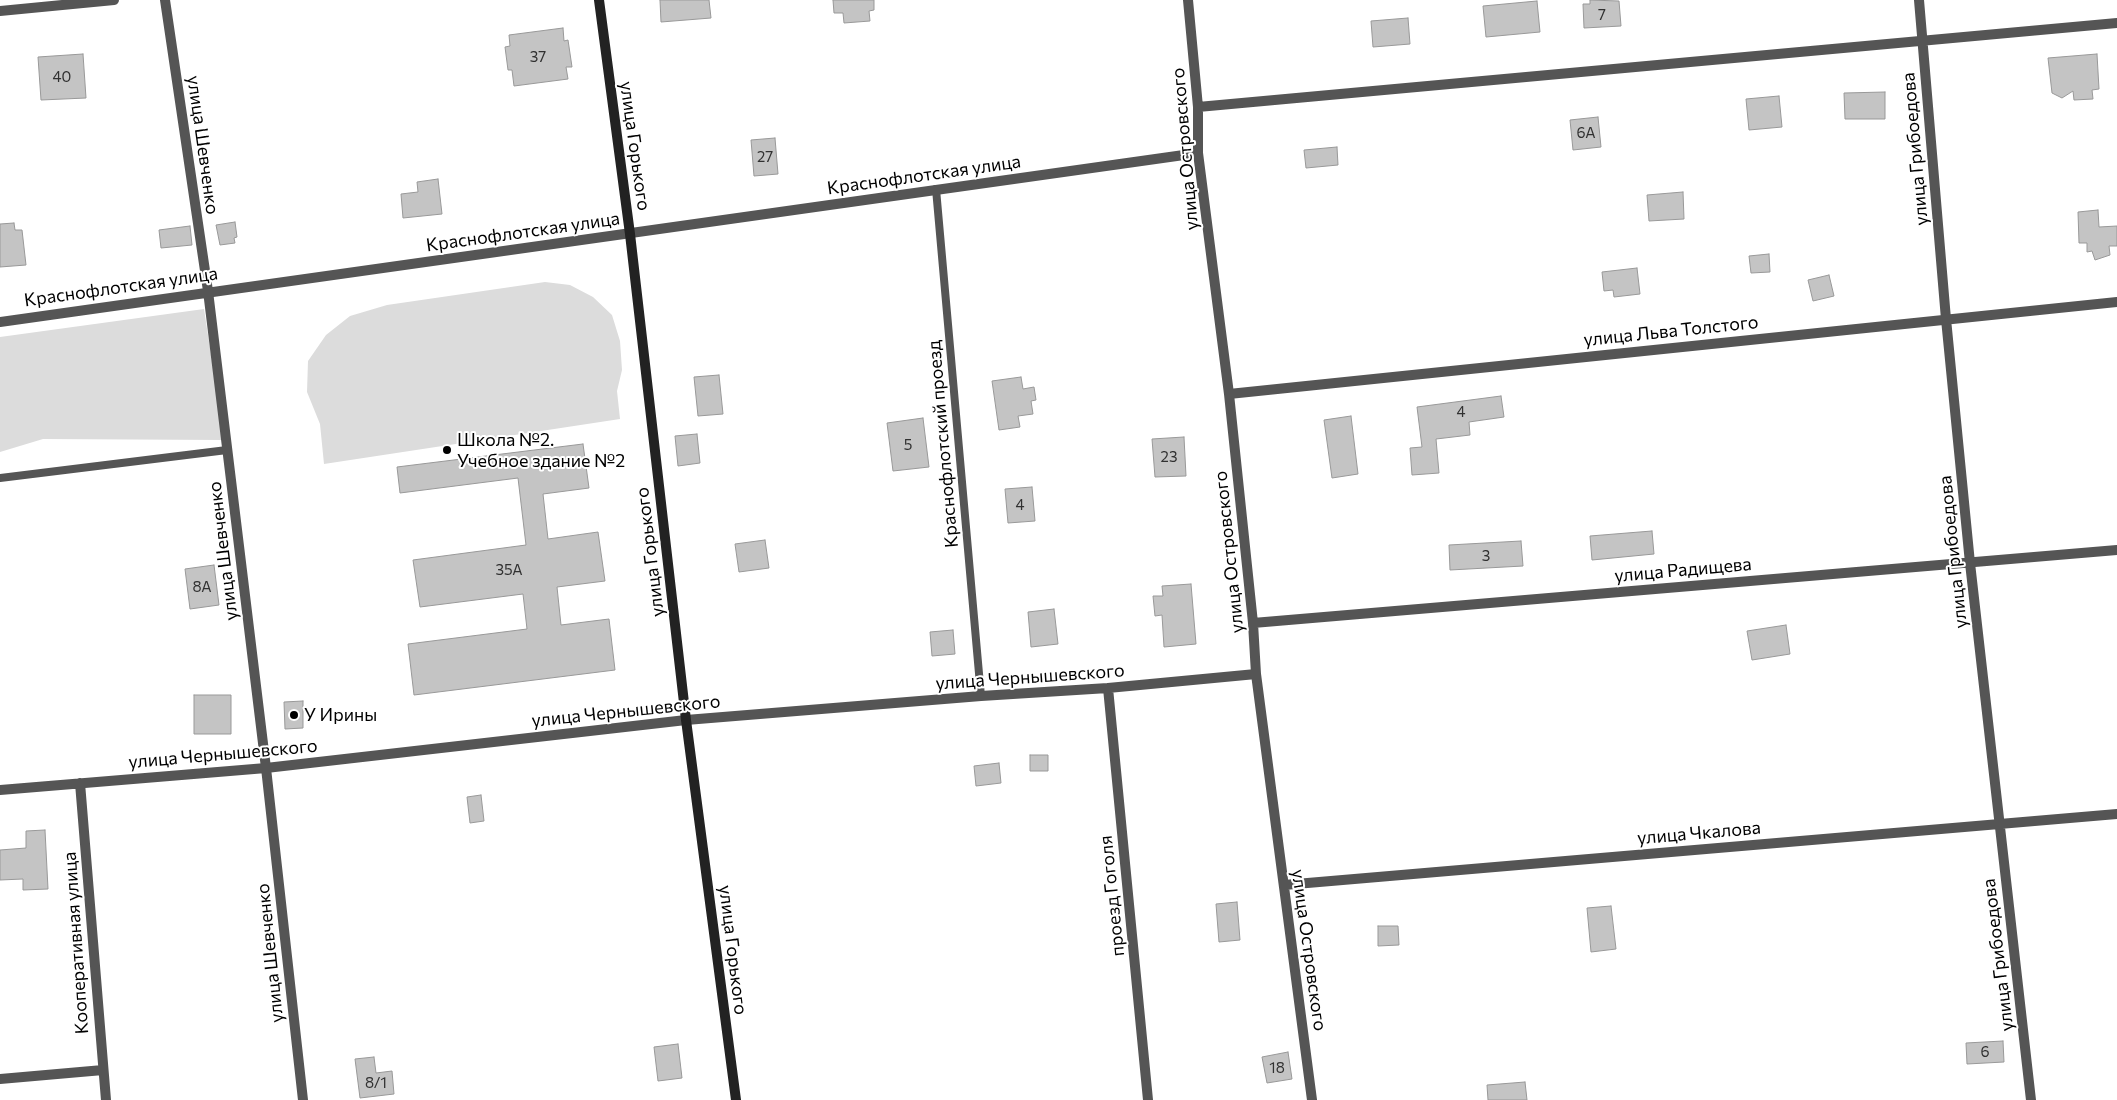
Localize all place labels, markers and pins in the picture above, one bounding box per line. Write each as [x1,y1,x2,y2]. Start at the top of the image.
place label: Школа №2. Учебное здание №2 [457,429,625,472]
marker: Школа №2. Учебное здание №2 [441,444,453,456]
place label: У Ирины [304,704,377,726]
marker: У Ирины [288,709,300,721]

